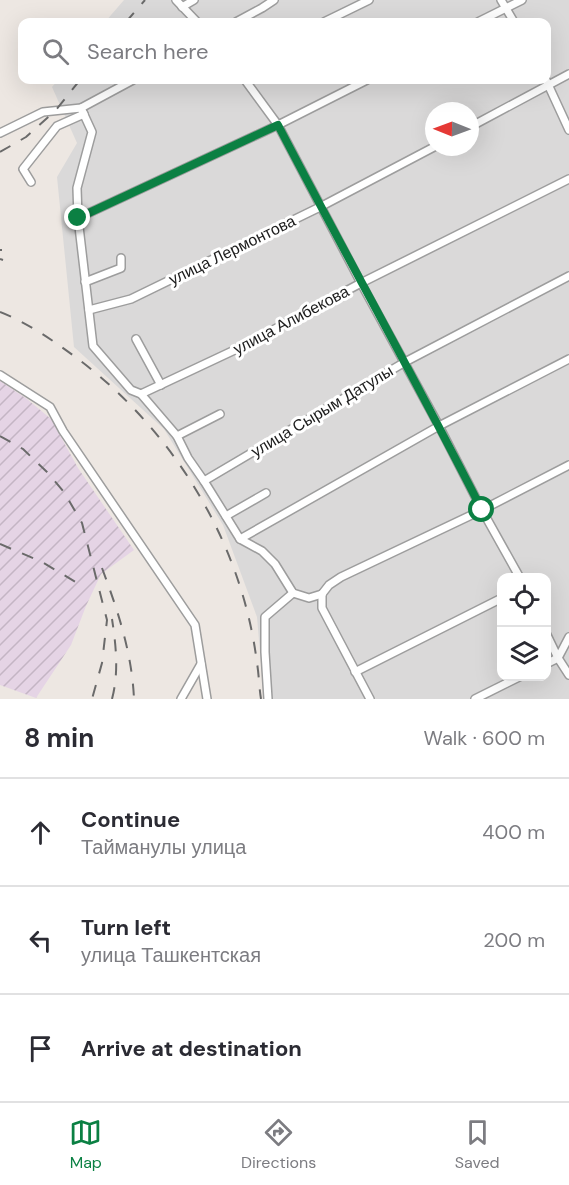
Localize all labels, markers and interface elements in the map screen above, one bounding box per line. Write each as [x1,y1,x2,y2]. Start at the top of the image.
search box [18,18,551,84]
icon: search [39,35,72,68]
text: Search here [87,37,208,66]
north arrow [425,102,479,156]
route end [64,204,90,230]
street label: улица Лермонтова [165,210,299,290]
street label: улица Алибекова [229,281,353,359]
street label: улица Сырым Датулы [247,360,397,462]
route start [468,496,494,522]
map controls [497,573,551,681]
button: locate [497,573,551,627]
button: layers [497,627,551,681]
text: 8 min [24,721,94,755]
text: Walk · 600 m [424,725,545,751]
text: Continue [81,805,180,834]
icon: ahead [24,816,57,849]
text: 400 m [482,819,545,845]
text: Тайманулы улица [81,834,246,860]
text: Turn left [81,913,171,942]
icon: left [24,924,57,957]
text: 200 m [483,927,545,953]
text: улица Ташкентская [81,942,261,968]
icon: arrive [24,1032,57,1065]
text: Arrive at destination [81,1034,302,1063]
tab: Map [69,1116,102,1173]
tab: Directions [241,1116,316,1173]
tab: Saved [455,1116,500,1173]

